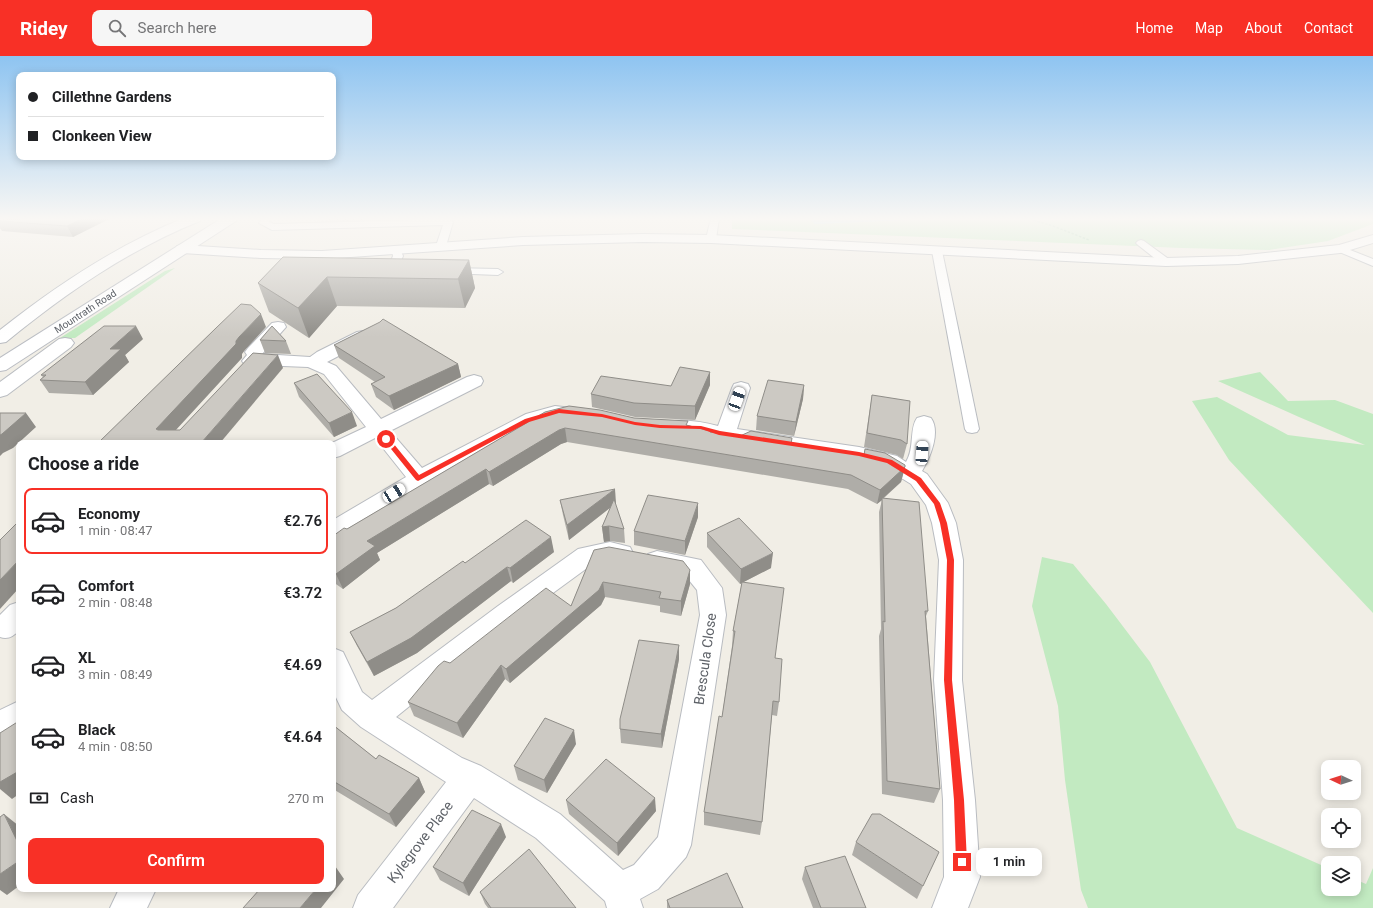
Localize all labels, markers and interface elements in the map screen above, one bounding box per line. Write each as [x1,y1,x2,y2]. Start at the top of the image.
search box [92,10,372,46]
text: Ridey [20,17,68,40]
icon: search [106,17,128,39]
text: Search here [138,19,217,37]
text: Home [1135,20,1173,36]
text: Map [1195,20,1223,36]
text: About [1245,20,1282,36]
text: Contact [1304,20,1353,36]
text: Cillethne Gardens [52,88,172,106]
text: Clonkeen View [52,127,152,145]
street label: Mountrath Road [52,287,118,336]
car [727,386,747,412]
route start [377,430,395,448]
car [915,441,929,465]
text: Choose a ride [28,453,139,474]
car [381,482,407,504]
icon: car [30,503,66,539]
text: Economy [78,505,140,523]
text: €2.76 [283,512,322,530]
text: 1 min · 08:47 [78,523,153,538]
icon: car [30,575,66,611]
text: Comfort [78,577,134,595]
text: €3.72 [283,584,322,602]
text: 2 min · 08:48 [78,595,153,610]
street label: Brescula Close [691,612,719,706]
icon: car [30,647,66,683]
text: XL [78,649,96,667]
text: €4.69 [283,656,322,674]
text: 3 min · 08:49 [78,667,153,682]
icon: car [30,719,66,755]
text: Black [78,721,115,739]
text: €4.64 [283,728,322,746]
text: 4 min · 08:50 [78,739,153,754]
north arrow [1321,760,1361,800]
map controls [1321,760,1361,896]
icon: cash [28,787,50,809]
text: Cash [60,789,94,807]
text: 270 m [287,791,324,806]
street label: Kylegrove Place [384,798,456,886]
button: locate [1321,808,1361,848]
button: Confirm [28,838,324,884]
callout: 1 min [976,848,1042,876]
route end [953,853,971,871]
text: 1 min [993,854,1025,869]
button: layers [1321,856,1361,896]

